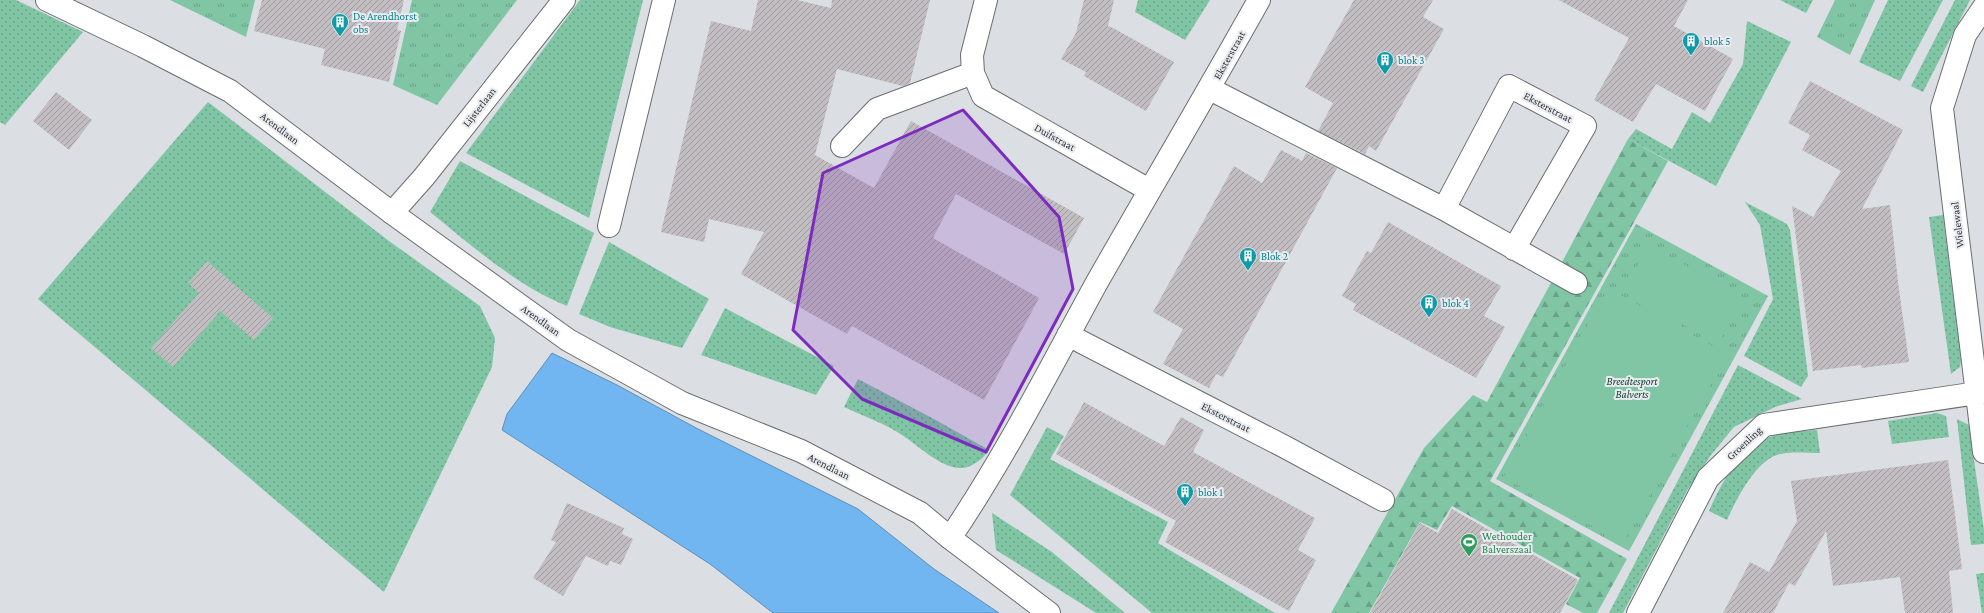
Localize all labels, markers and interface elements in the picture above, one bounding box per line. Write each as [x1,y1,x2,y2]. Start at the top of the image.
place label: De Arendhorst obs [353,10,417,35]
building icon: De Arendhorst obs [330,12,350,37]
street label: Eksterstraat [1211,29,1247,81]
building icon: blok 5 [1681,31,1701,56]
place label: blok 5 [1704,35,1731,47]
building icon: blok 3 [1375,50,1395,75]
place label: blok 3 [1398,54,1425,66]
street label: Lijsterlaan [460,85,499,130]
street label: Eksterstraat [1522,89,1575,125]
street label: Arendlaan [258,110,302,147]
street label: Duifstraat [1033,121,1078,153]
street label: Wielewaal [1948,201,1966,249]
building icon: Blok 2 [1238,246,1258,271]
place label: Blok 2 [1261,250,1288,262]
building icon: blok 4 [1419,293,1439,318]
place label: blok 4 [1442,297,1469,309]
street label: Arendlaan [519,302,563,338]
park label: Breedtesport Balverts [1607,375,1658,400]
street label: Eksterstraat [1200,400,1253,435]
street label: Groenling [1724,423,1765,463]
street label: Arendlaan [806,450,852,482]
building icon: blok 1 [1175,482,1195,507]
place label: blok 1 [1198,486,1223,498]
place label: Wethouder Balverszaal [1482,530,1532,555]
sports icon: Wethouder Balverszaal [1459,532,1479,557]

